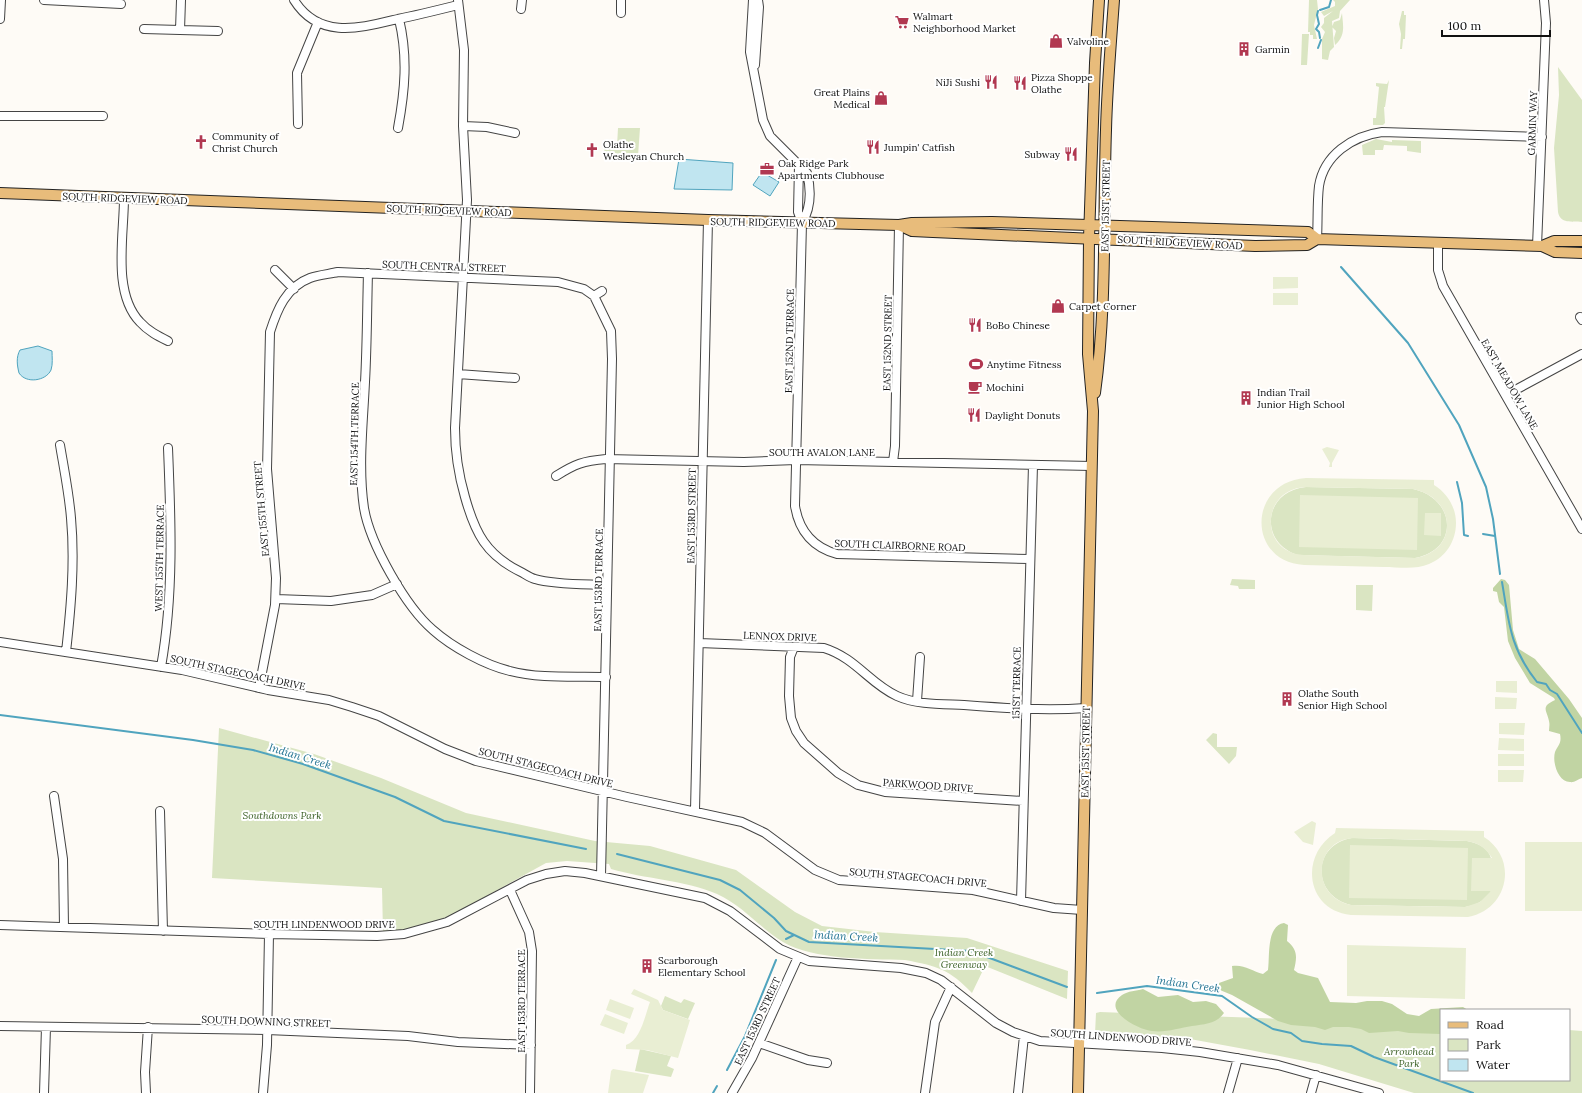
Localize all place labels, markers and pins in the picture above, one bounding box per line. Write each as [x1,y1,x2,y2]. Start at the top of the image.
place label: Walmart Neighborhood Market [913,10,1016,35]
supermarket icon: Walmart Neighborhood Market [894,14,910,30]
shop icon: Valvoline [1048,33,1064,49]
place label: Valvoline [1066,35,1110,48]
building icon: Garmin [1236,41,1252,57]
place label: Garmin [1255,43,1290,56]
place label: Pizza Shoppe Olathe [1031,71,1093,96]
restaurant icon: NiJi Sushi [983,74,999,90]
restaurant icon: Pizza Shoppe Olathe [1012,75,1028,91]
place label: NiJi Sushi [935,76,980,89]
place label: Great Plains Medical [814,86,870,111]
shop icon: Great Plains Medical [873,90,889,106]
place label: Community of Christ Church [212,130,279,155]
church icon: Community of Christ Church [193,134,209,150]
place label: Olathe Wesleyan Church [603,138,684,163]
restaurant icon: Jumpin' Catfish [865,139,881,155]
place label: Jumpin' Catfish [883,141,955,154]
church icon: Olathe Wesleyan Church [584,142,600,158]
restaurant icon: Subway [1063,146,1079,162]
place label: Subway [1024,148,1061,161]
place label: Oak Ridge Park Apartments Clubhouse [777,157,885,182]
office icon: Oak Ridge Park Apartments Clubhouse [759,161,775,177]
shop icon: Carpet Corner [1050,298,1066,314]
place label: Carpet Corner [1069,300,1137,313]
restaurant icon: BoBo Chinese [967,317,983,333]
place label: BoBo Chinese [986,319,1050,332]
sports icon: Anytime Fitness [968,356,984,372]
place label: Anytime Fitness [986,358,1062,371]
cafe icon: Mochini [967,379,983,395]
place label: Mochini [986,381,1024,394]
place label: Indian Trail Junior High School [1256,386,1345,411]
building icon: Indian Trail Junior High School [1238,390,1254,406]
restaurant icon: Daylight Donuts [966,407,982,423]
place label: Daylight Donuts [985,409,1061,422]
place label: Olathe South Senior High School [1298,687,1387,712]
building icon: Olathe South Senior High School [1279,691,1295,707]
place label: Scarborough Elementary School [658,954,746,979]
building icon: Scarborough Elementary School [639,958,655,974]

